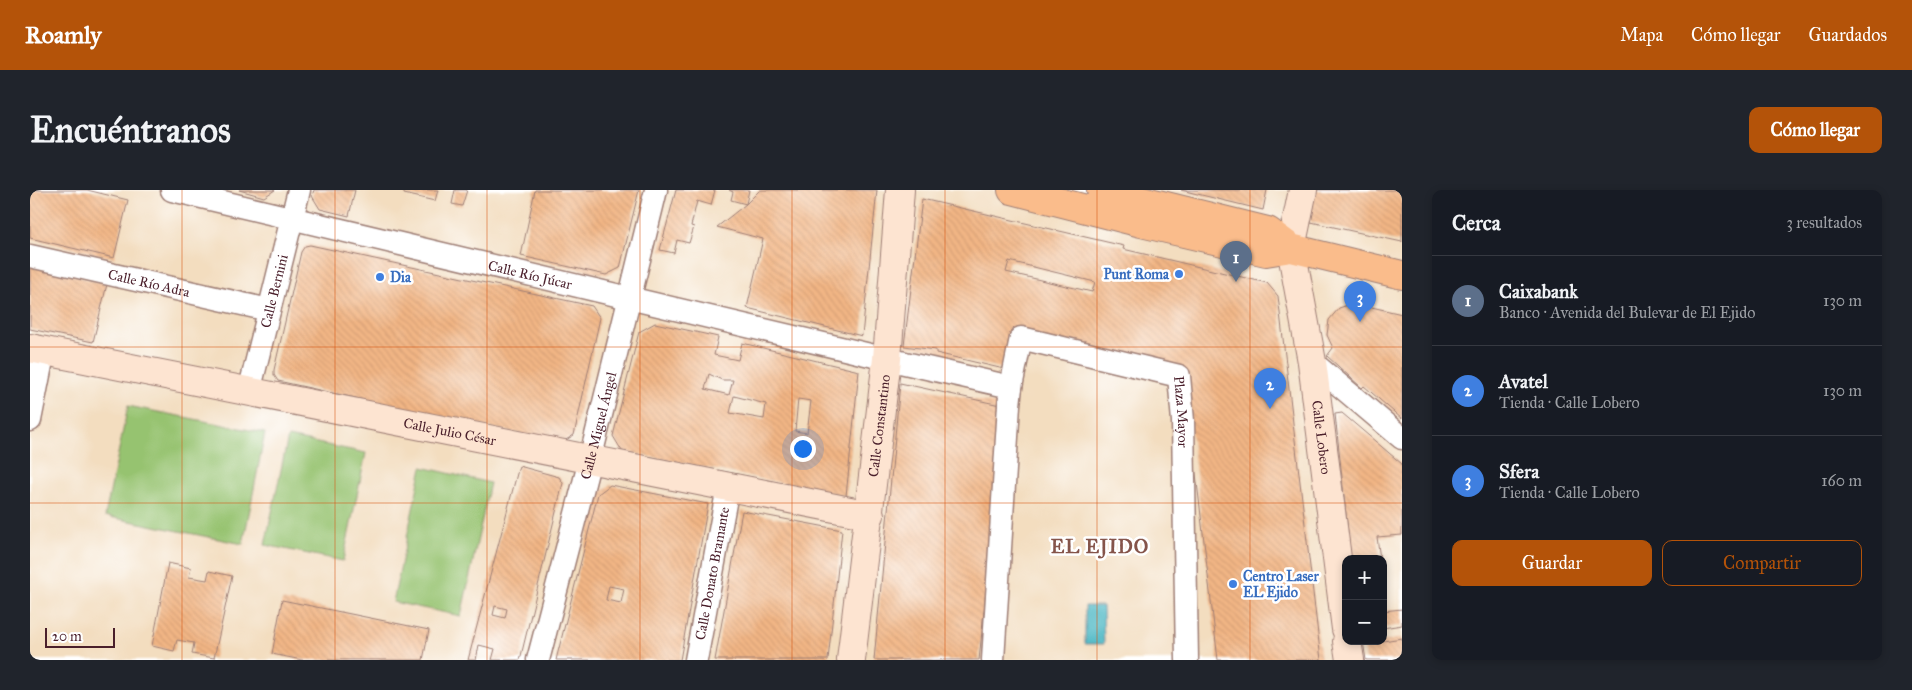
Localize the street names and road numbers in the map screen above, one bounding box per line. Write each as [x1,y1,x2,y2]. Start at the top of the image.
street label: Calle Bernini [257,253,292,330]
street label: Calle Río Júcar [486,257,574,293]
street label: Calle Río Adra [106,266,191,301]
street label: Calle Miguel Ángel [577,370,620,481]
street label: Calle Constantino [865,373,894,478]
street label: Plaza Mayor [1170,375,1191,449]
street label: Calle Lobero [1308,399,1334,475]
street label: Calle Julio César [402,414,498,450]
street label: Calle Donato Bramante [692,505,733,642]

